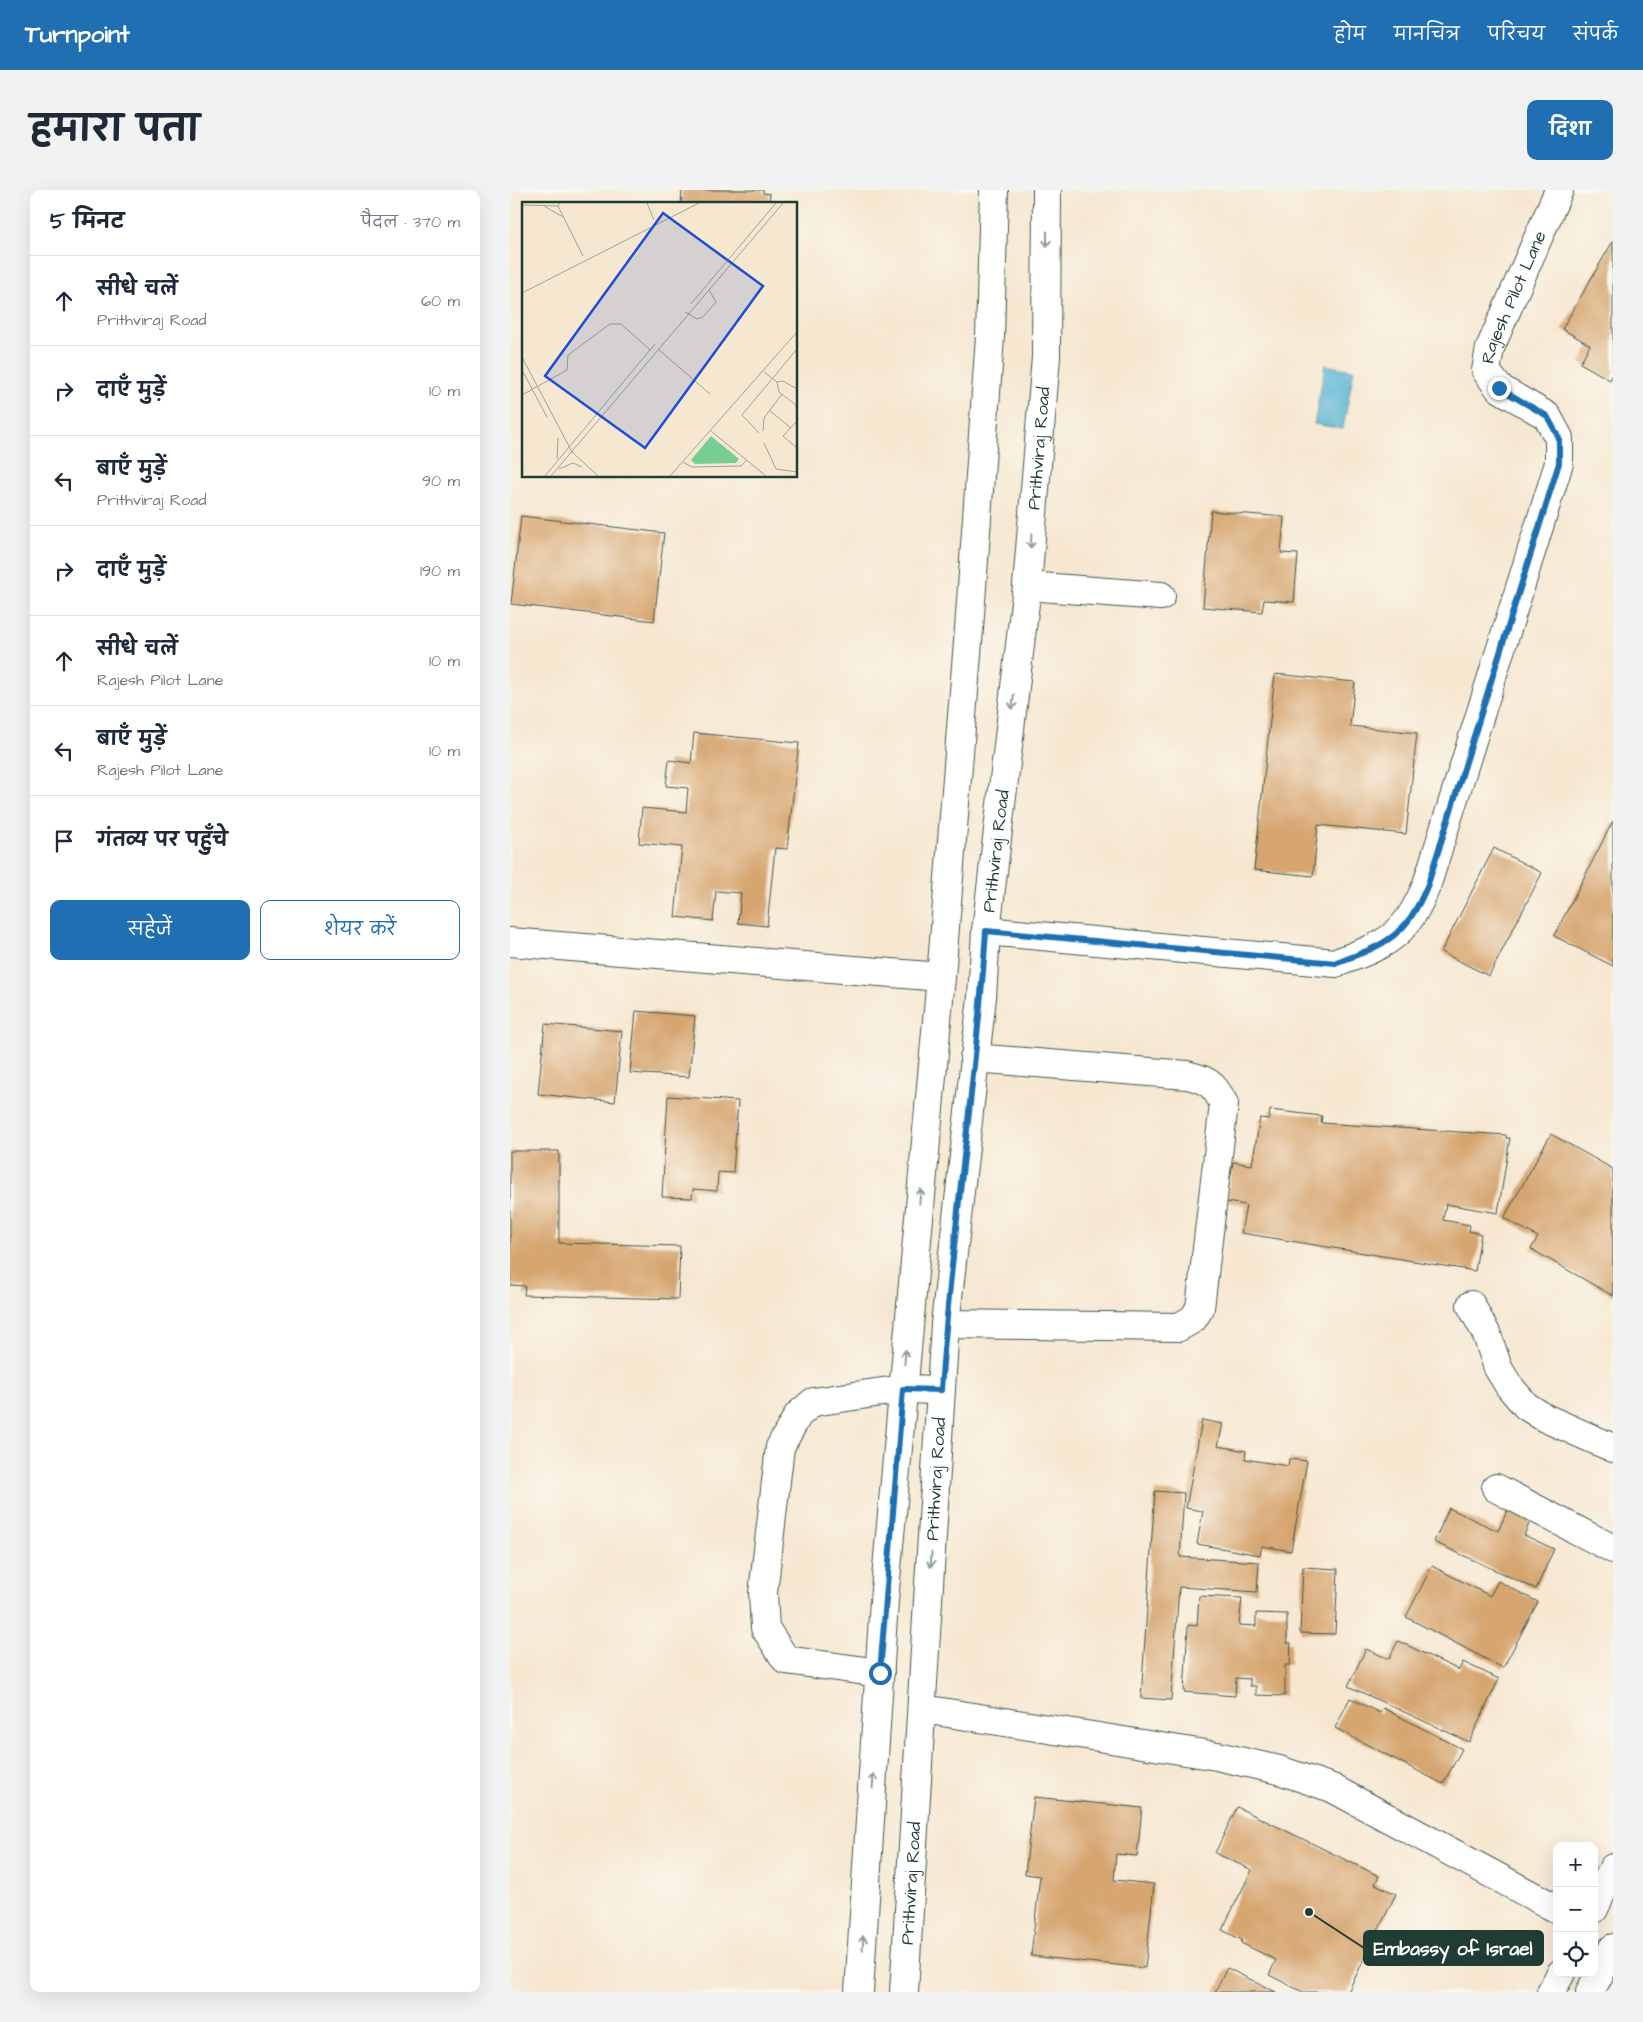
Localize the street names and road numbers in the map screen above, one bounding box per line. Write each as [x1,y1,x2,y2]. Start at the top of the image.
street label: Rajesh Pilot Lane [1476,227,1553,365]
street label: Prithviraj Road [1021,386,1056,511]
street label: Prithviraj Road [976,788,1016,914]
street label: Prithviraj Road [920,1417,952,1541]
street label: Prithviraj Road [895,1821,927,1946]

